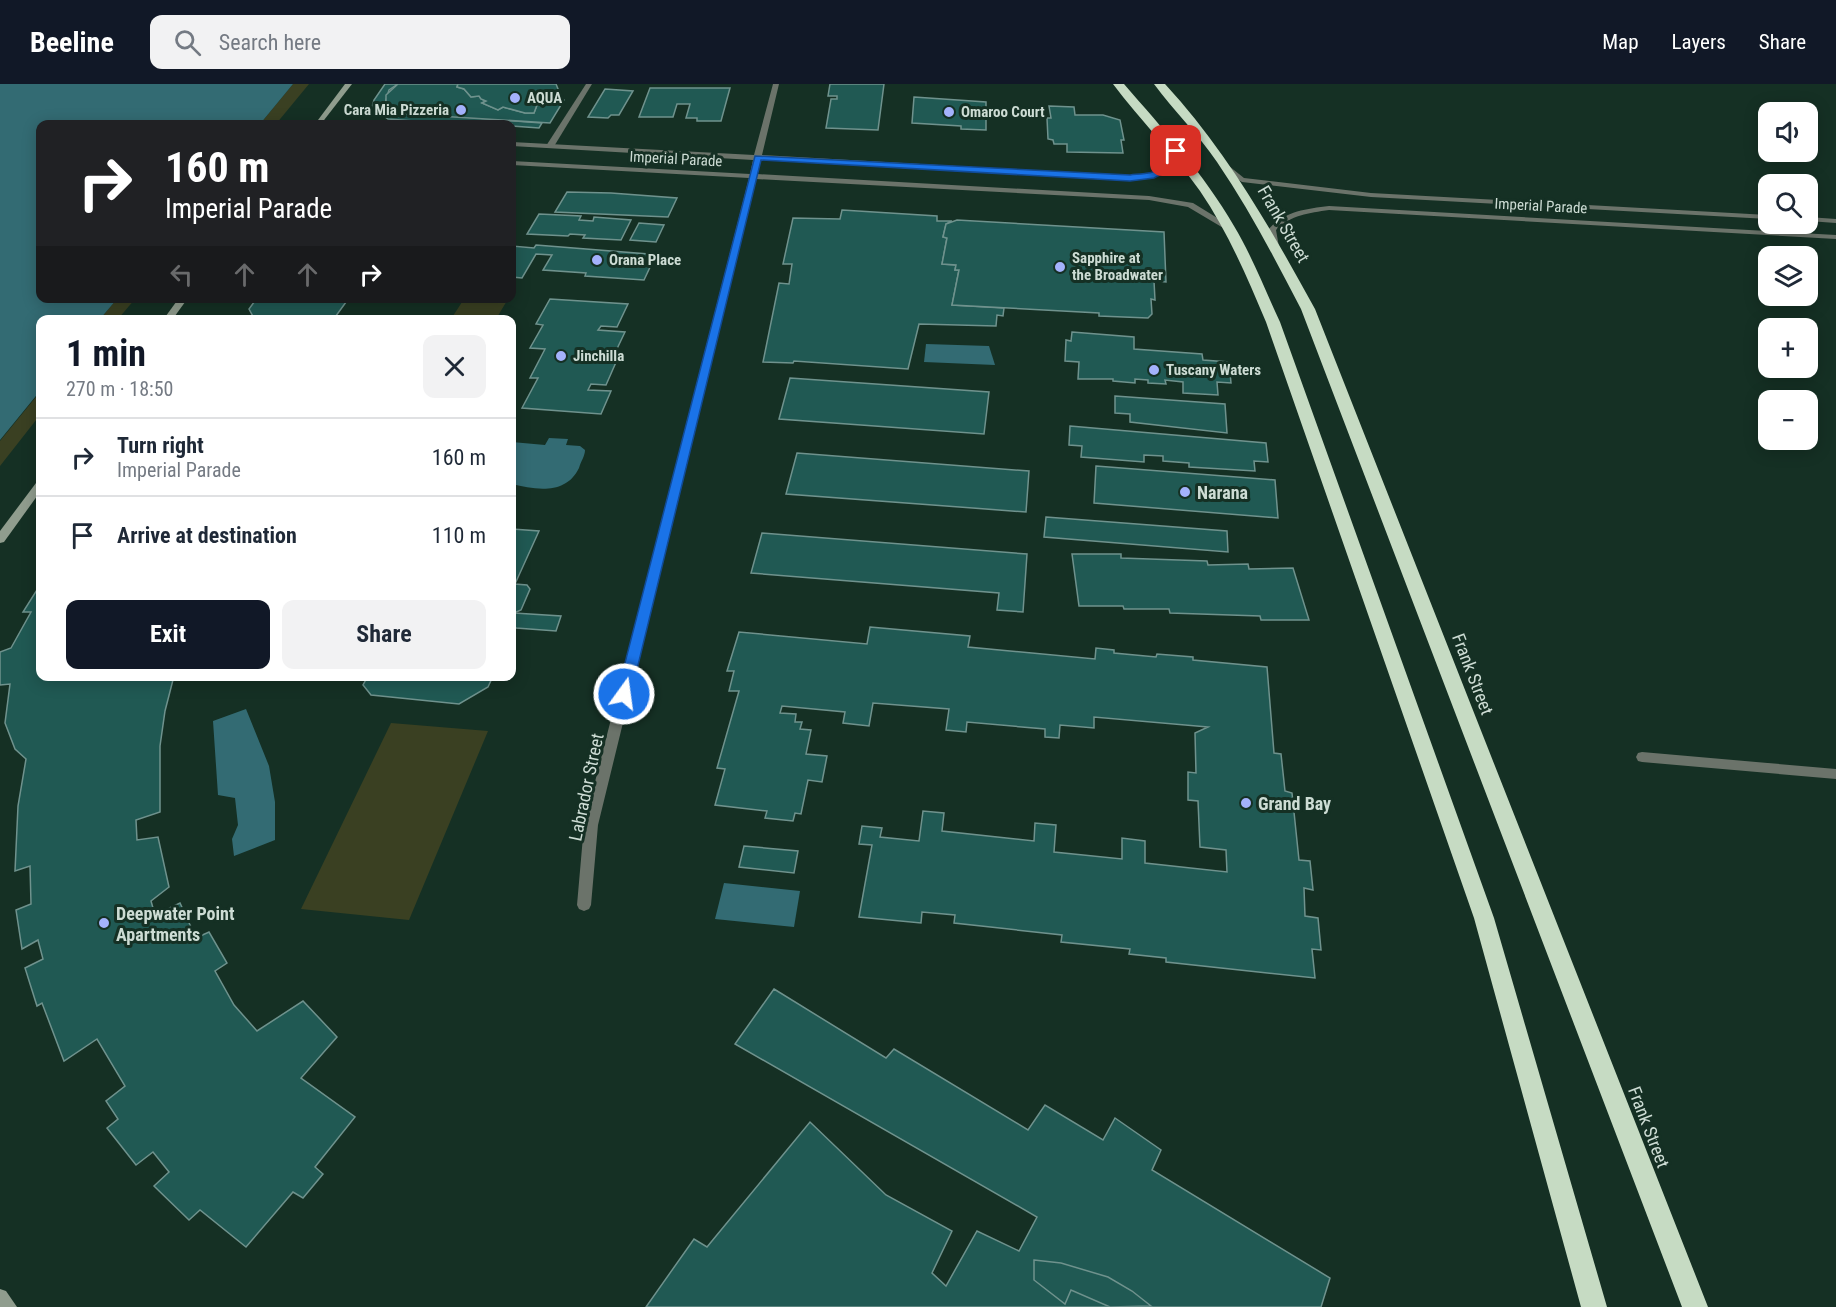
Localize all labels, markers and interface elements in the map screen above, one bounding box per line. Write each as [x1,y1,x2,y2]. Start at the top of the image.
search box [150,15,570,69]
text: Beeline [30,26,114,59]
icon: search [171,26,204,59]
text: Search here [219,30,321,55]
text: Map [1602,30,1639,54]
text: Layers [1672,30,1726,54]
text: Share [1759,30,1806,54]
place label: AQUA [527,89,562,107]
marker: AQUA [508,91,522,105]
place label: Cara Mia Pizzeria [344,101,449,119]
map controls [1758,102,1818,450]
button: sound [1758,102,1818,162]
marker: Cara Mia Pizzeria [454,103,468,117]
place label: Omaroo Court [961,103,1045,121]
marker: Omaroo Court [942,105,956,119]
pin [1150,125,1201,176]
icon: arrive [1159,134,1192,167]
text: 160 m [165,143,270,192]
icon: right [66,144,144,222]
street label: Imperial Parade [629,148,723,170]
button: search [1758,174,1818,234]
street label: Frank Street [1254,182,1314,266]
text: Imperial Parade [165,193,332,225]
street label: Imperial Parade [1494,195,1588,217]
button: layers [1758,246,1818,306]
place label: Sapphire at the Broadwater [1072,249,1163,284]
place label: Orana Place [609,251,681,269]
marker: Orana Place [590,253,604,267]
icon: left [165,258,198,291]
icon: ahead [228,258,261,291]
icon: ahead [291,258,324,291]
icon: right [354,258,387,291]
marker: Sapphire at the Broadwater [1053,260,1067,274]
button: + [1758,318,1818,378]
text: 1 min [66,333,146,375]
button: close [423,335,486,398]
place label: Jinchilla [573,347,624,365]
marker: Jinchilla [554,349,568,363]
place label: Tuscany Waters [1166,361,1261,379]
marker: Tuscany Waters [1147,363,1161,377]
text: 270 m · 18:50 [66,377,173,401]
button: − [1758,390,1818,450]
text: Turn right [117,433,204,458]
icon: right [66,441,99,474]
text: 160 m [432,445,486,470]
text: Imperial Parade [117,458,241,482]
place label: Narana [1197,482,1248,503]
marker: Narana [1178,485,1192,499]
icon: arrive [66,519,99,552]
text: Arrive at destination [117,523,297,548]
text: 110 m [432,523,486,548]
button: Exit [66,600,270,669]
button: Share [282,600,486,669]
street label: Frank Street [1448,630,1498,718]
position arrow [592,662,656,726]
street label: Labrador Street [564,731,608,843]
place label: Grand Bay [1258,793,1331,814]
marker: Grand Bay [1239,796,1253,810]
place label: Deepwater Point Apartments [116,903,235,945]
marker: Deepwater Point Apartments [97,916,111,930]
street label: Frank Street [1624,1083,1674,1171]

